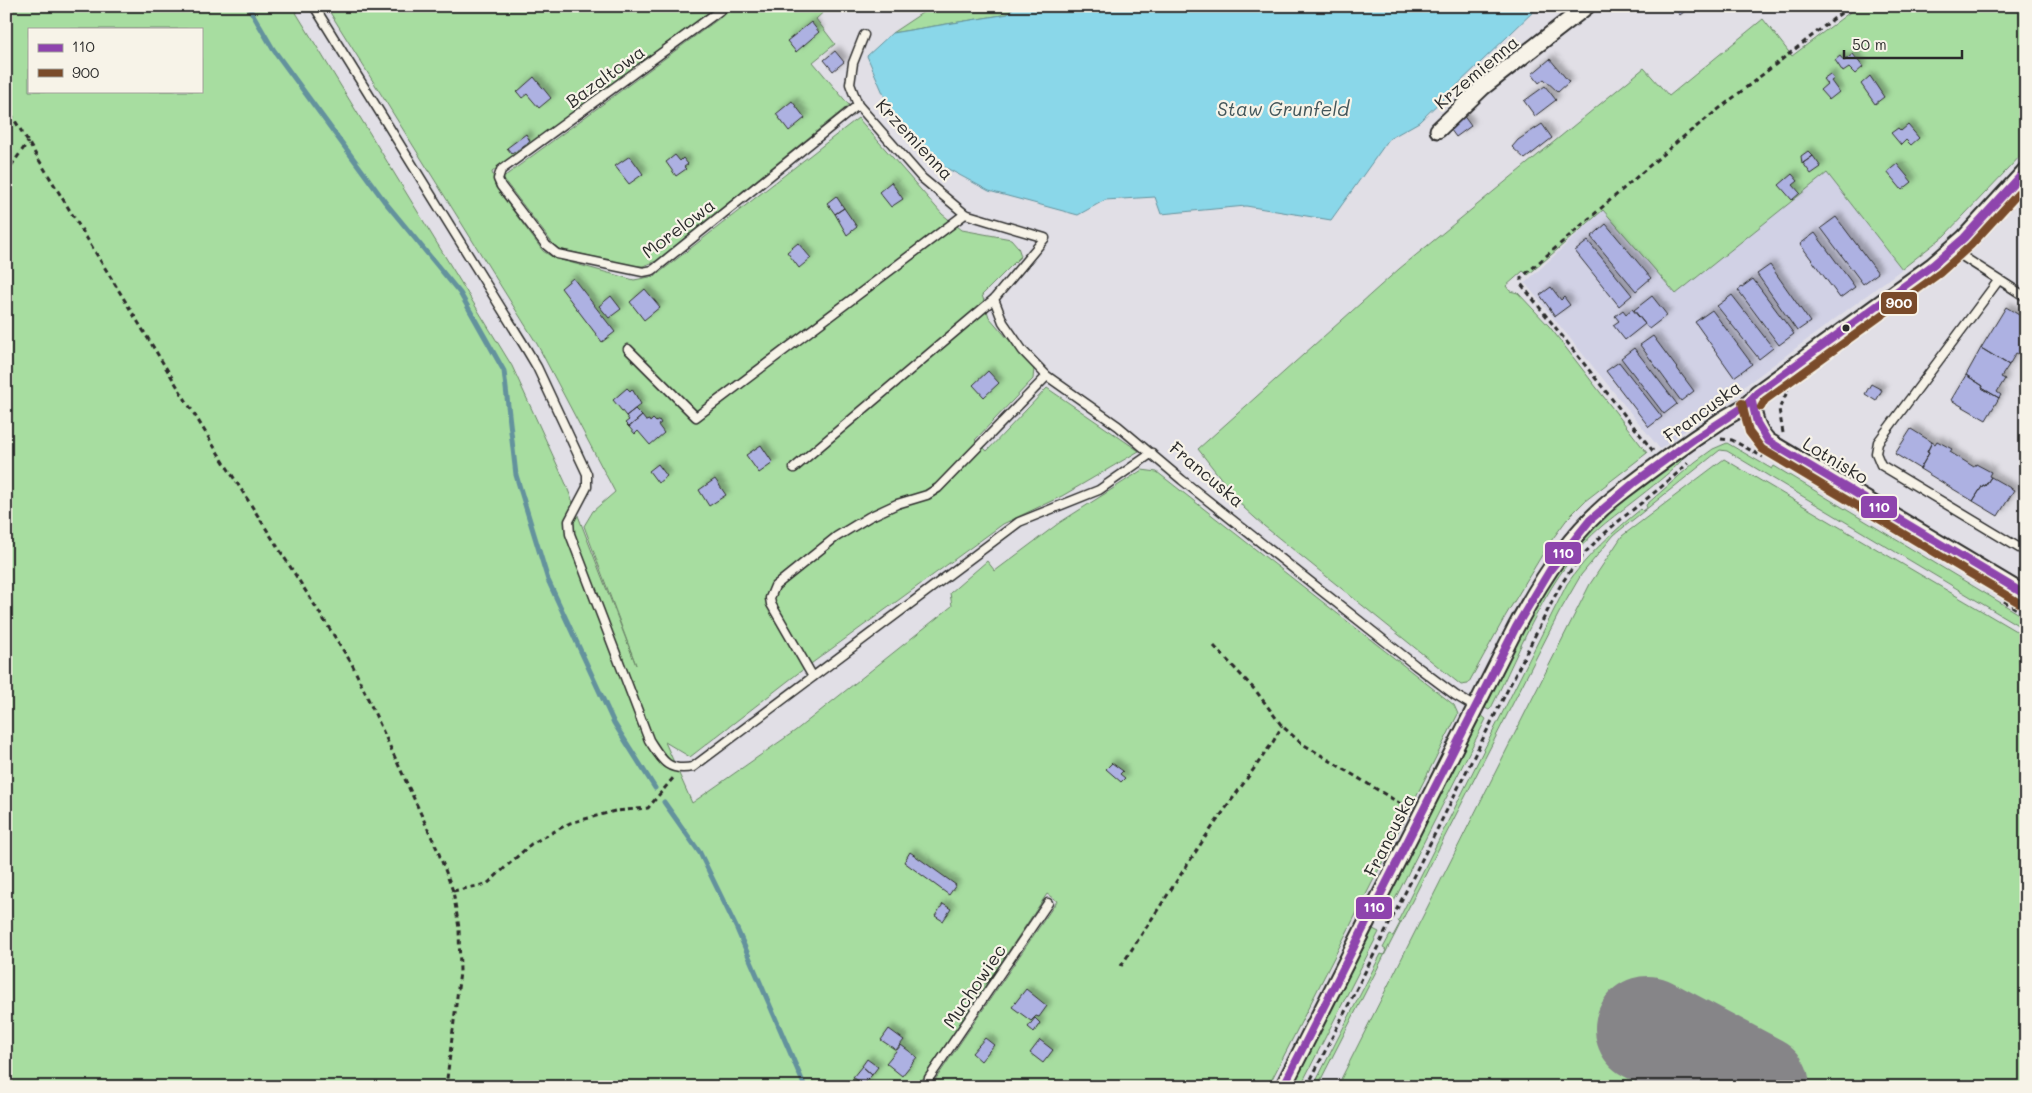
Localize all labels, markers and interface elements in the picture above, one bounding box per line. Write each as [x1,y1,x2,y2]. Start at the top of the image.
legend [28,28,202,92]
scale bar [1844,28,1962,60]
street label: Krzemienna [1429,30,1523,114]
text: 50 m [1852,34,1887,54]
text: 110 [72,36,95,56]
street label: Bazaltowa [561,39,649,113]
text: 900 [72,62,99,82]
street label: Krzemienna [871,93,959,185]
water label: Staw Grunfeld [1217,96,1350,121]
street label: Morelowa [637,193,719,263]
line badge: 900 [1880,291,1918,315]
text: 900 [1886,293,1912,312]
unlabelled marker [1841,323,1851,333]
street label: Francuska [1658,375,1746,447]
street label: Lotnisko [1799,431,1874,489]
street label: Francuska [1165,436,1249,512]
line badge: 110 [1860,495,1898,519]
text: 110 [1868,497,1890,516]
line badge: 110 [1544,541,1582,565]
text: 110 [1552,543,1574,562]
street label: Francuska [1358,789,1420,881]
line badge: 110 [1355,896,1393,920]
text: 110 [1363,897,1385,916]
street label: Muchowiec [937,939,1011,1033]

